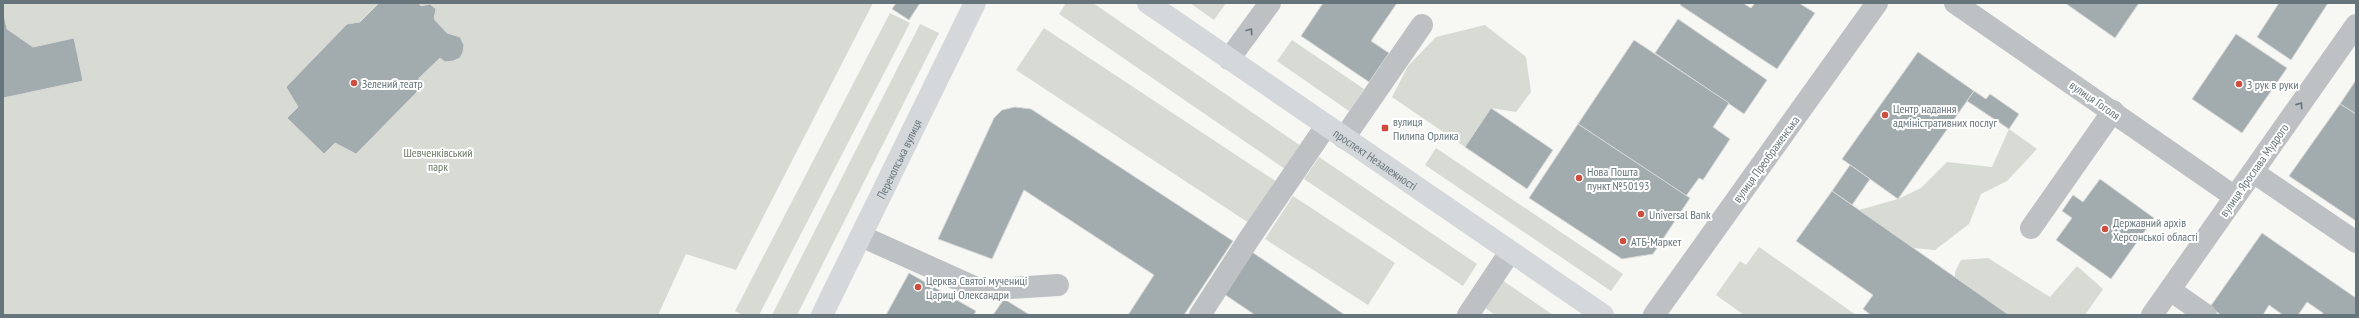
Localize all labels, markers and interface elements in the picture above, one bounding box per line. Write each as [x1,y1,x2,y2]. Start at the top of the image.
one-way arrow [1245,28,1252,35]
place label: Зелений театр [362,76,423,91]
street label: вулиця Гоголя [2067,77,2123,123]
place label: З рук в руки [2247,77,2298,92]
marker: Зелений театр [349,78,359,88]
marker: З рук в руки [2234,79,2244,89]
place label: Центр надання адміністративних послуг [1893,101,1997,130]
one-way arrow [2295,103,2302,110]
marker: Центр надання адміністративних послуг [1880,110,1890,120]
street label: вулиця Преображенська [1730,113,1803,205]
place label: вулиця Пилипа Орлика [1393,114,1459,143]
street label: Перекопська вулиця [873,116,925,201]
street label: вулиця Ярослава Мудрого [2216,121,2292,219]
marker: вулиця Пилипа Орлика [1380,123,1390,133]
street label: проспект Незалежності [1331,125,1420,193]
park label: Шевченківський парк [403,145,473,174]
place label: Нова Пошта пункт №50193 [1587,164,1650,193]
marker: Нова Пошта пункт №50193 [1574,173,1584,183]
place label: Universal Bank [1649,207,1711,222]
marker: Universal Bank [1636,209,1646,219]
place label: Державний архів Херсонської області [2113,215,2198,244]
marker: Державний архів Херсонської області [2100,224,2110,234]
place label: АТБ-Маркет [1631,234,1681,249]
marker: АТБ-Маркет [1618,236,1628,246]
place label: Церква Святої мучениці Цариці Олександри [926,273,1027,302]
marker: Церква Святої мучениці Цариці Олександри [913,282,923,292]

